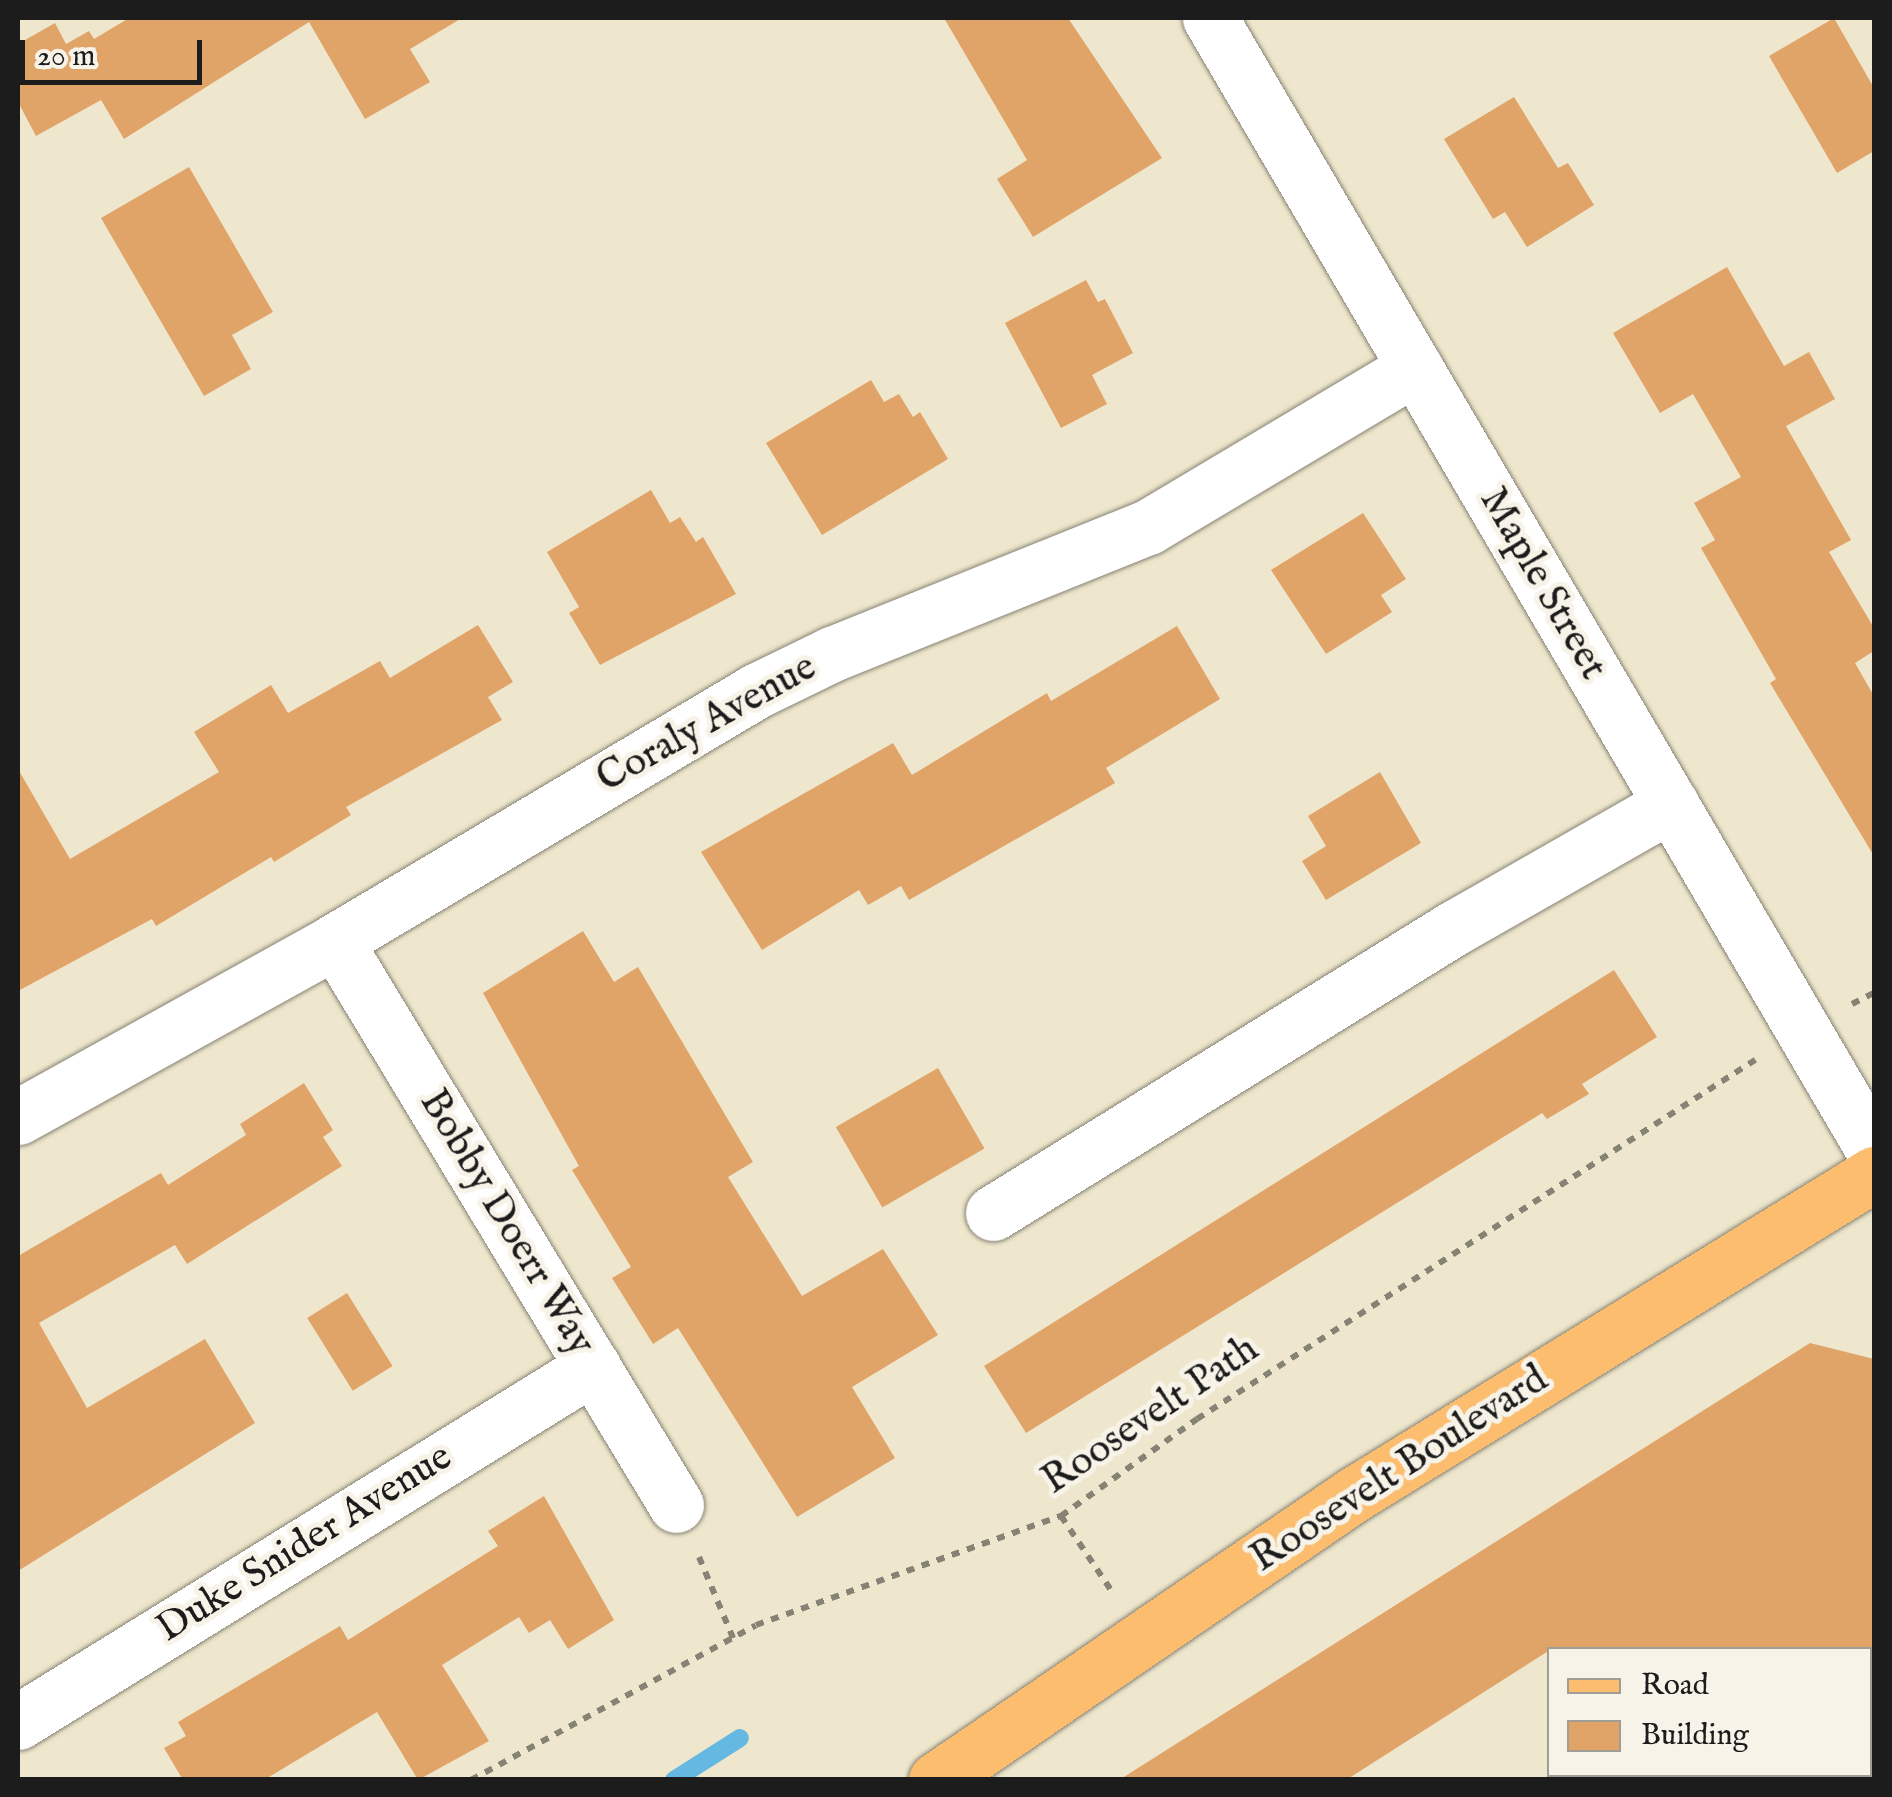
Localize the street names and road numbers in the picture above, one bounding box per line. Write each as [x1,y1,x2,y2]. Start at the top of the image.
street label: Maple Street [1468,479,1616,689]
street label: Coraly Avenue [589,644,825,804]
street label: Bobby Doerr Way [408,1082,604,1364]
street label: Roosevelt Path [1034,1326,1268,1506]
street label: Roosevelt Boulevard [1243,1356,1557,1584]
street label: Duke Snider Avenue [149,1434,461,1654]

